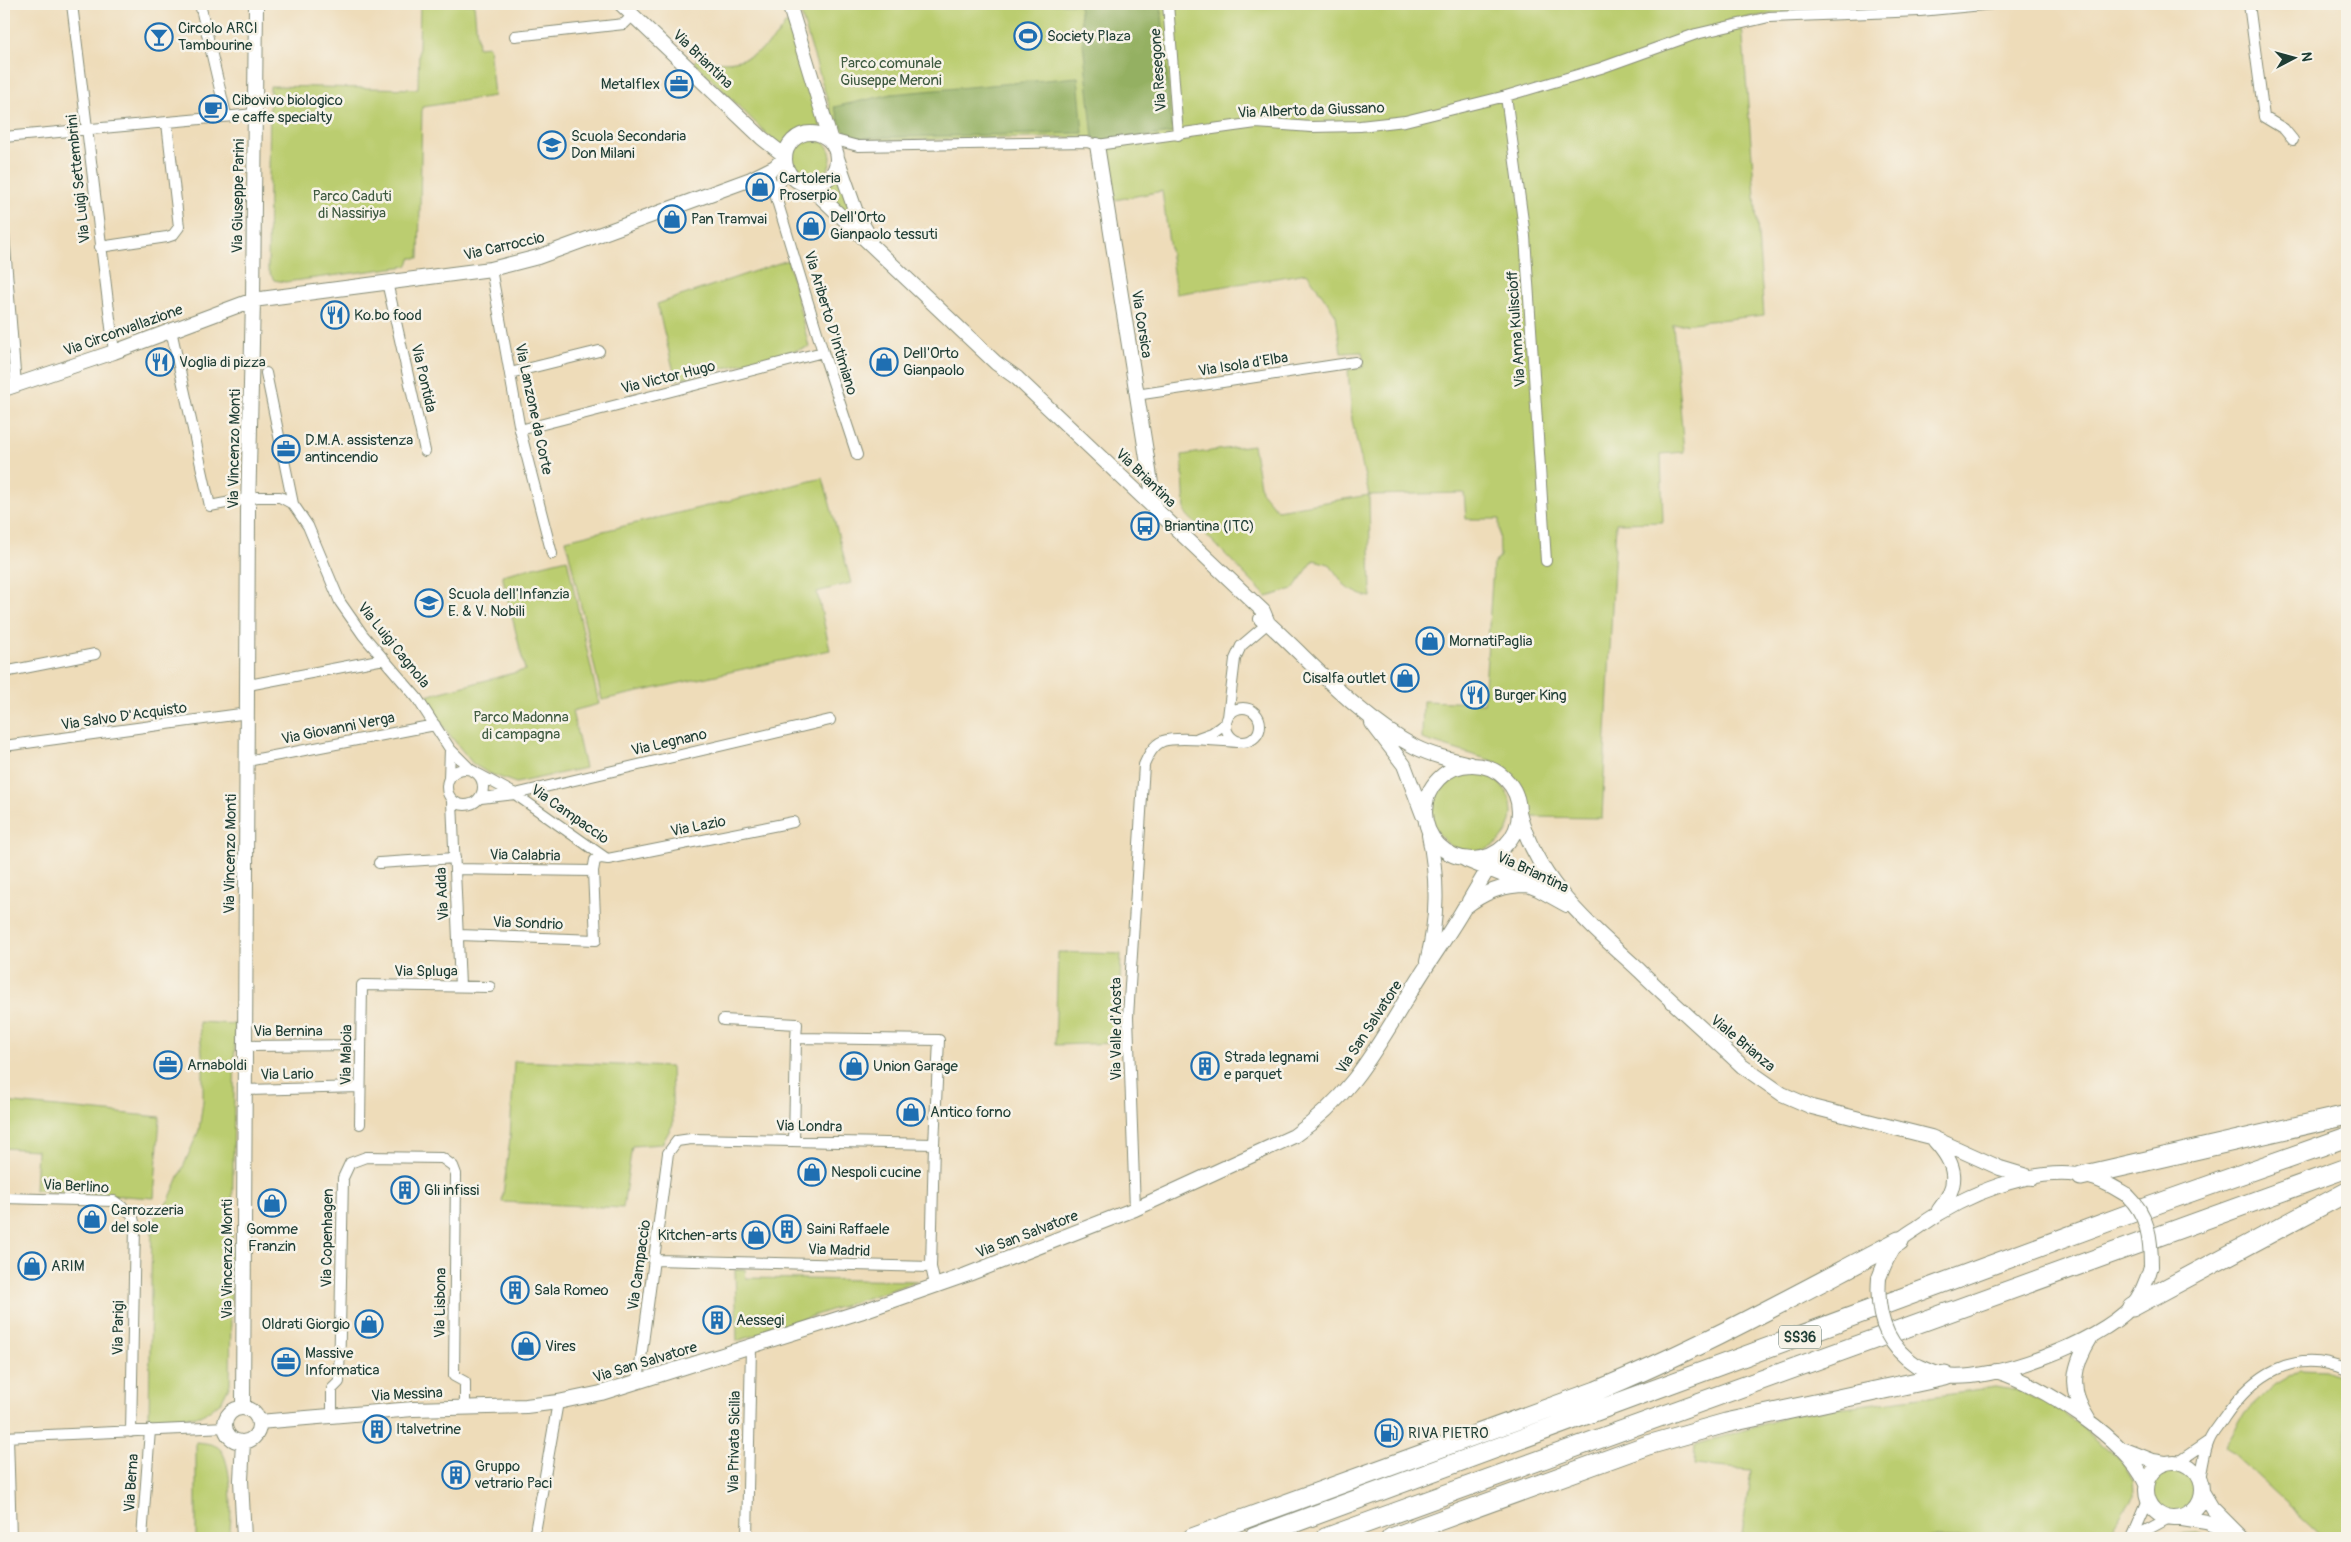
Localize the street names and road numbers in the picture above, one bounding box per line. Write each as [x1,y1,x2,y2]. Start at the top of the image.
street label: Via Briantina [668,26,737,93]
street label: Via Resegone [1146,27,1171,112]
street label: Via Alberto da Giussano [1237,98,1385,123]
street label: Via Luigi Settembrini [62,113,95,244]
street label: Via Giuseppe Parini [228,138,249,253]
street label: Via Carroccio [462,228,546,265]
street label: Via Ariberto D'Intimiano [800,249,862,398]
street label: Via Anna Kuliscioff [1503,270,1530,388]
street label: Via Corsica [1127,289,1156,359]
street label: Via Circonvallazione [61,300,186,361]
street label: Via Pontida [406,342,441,414]
street label: Via Lanzone da Corte [510,342,557,477]
street label: Via Isola d'Elba [1197,348,1289,381]
street label: Via Victor Hugo [619,357,717,398]
street label: Via Vincenzo Monti [224,389,245,509]
street label: Via Briantina [1111,445,1180,512]
street label: Via Luigi Cagnola [353,598,434,692]
street label: Via Salvo D'Acquisto [60,698,188,735]
street label: Via Giovanni Verga [280,708,396,749]
street label: Via Legnano [629,725,709,760]
street label: Via Campaccio [527,780,613,848]
street label: Via Vincenzo Monti [220,794,241,914]
street label: Via Lazio [669,812,727,841]
street label: Via Calabria [489,845,561,866]
street label: Via Briantina [1494,848,1572,897]
street label: Via Adda [432,867,453,921]
street label: Via Sondrio [492,913,564,934]
street label: Via Spluga [394,962,458,981]
street label: Via San Salvatore [1332,976,1407,1078]
street label: Via Valle d'Aosta [1107,977,1126,1081]
street label: Viale Brianza [1706,1011,1779,1076]
street label: Via Bernina [253,1022,323,1041]
street label: Via Maloia [336,1024,357,1086]
street label: Via Lario [260,1065,314,1084]
street label: Via Londra [776,1116,842,1137]
street label: Via Berlino [42,1175,109,1198]
street label: Via Copenhagen [317,1188,338,1288]
street label: Via Vincenzo Monti [218,1199,237,1319]
street label: Via San Salvatore [973,1206,1082,1263]
street label: Via Campaccio [624,1218,655,1312]
street label: Via Madrid [807,1240,870,1261]
street label: Via Lisbona [430,1268,451,1338]
street label: Via Parigi [109,1300,128,1356]
road number: SS36 [1779,1325,1821,1348]
street label: Via San Salvatore [591,1337,700,1387]
street label: Via Messina [371,1383,443,1406]
street label: Via Privata Sicilia [724,1390,745,1494]
street label: Via Berna [120,1453,143,1513]

